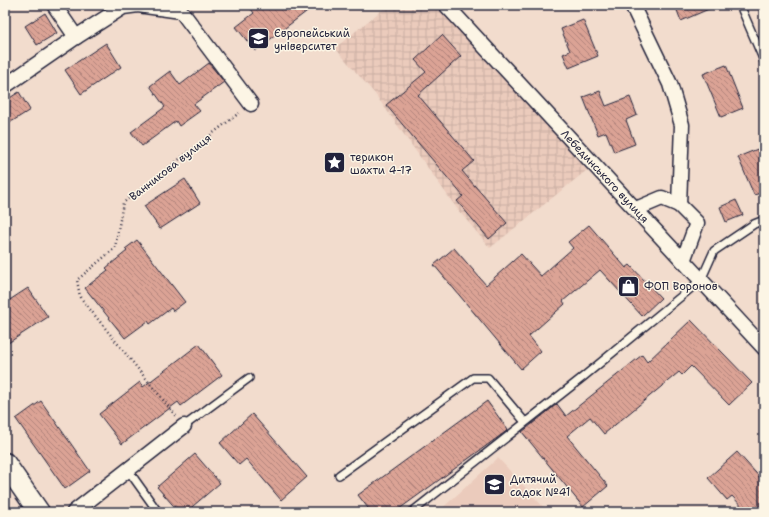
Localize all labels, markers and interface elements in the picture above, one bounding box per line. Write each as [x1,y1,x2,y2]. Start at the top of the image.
school or university icon: Європейський університет [245,26,271,52]
place label: Європейський університет [274,26,350,54]
street label: Лебединського вулиця [557,126,652,226]
street label: Ванникова вулиця [126,131,214,204]
place icon: терикон шахти 4-17 [321,150,347,176]
place label: терикон шахти 4-17 [350,150,412,178]
shop icon: ФОП Воронов [615,273,641,299]
place label: ФОП Воронов [644,279,718,294]
school or university icon: Дитячий садок №41 [482,472,508,498]
place label: Дитячий садок №41 [510,472,570,500]

